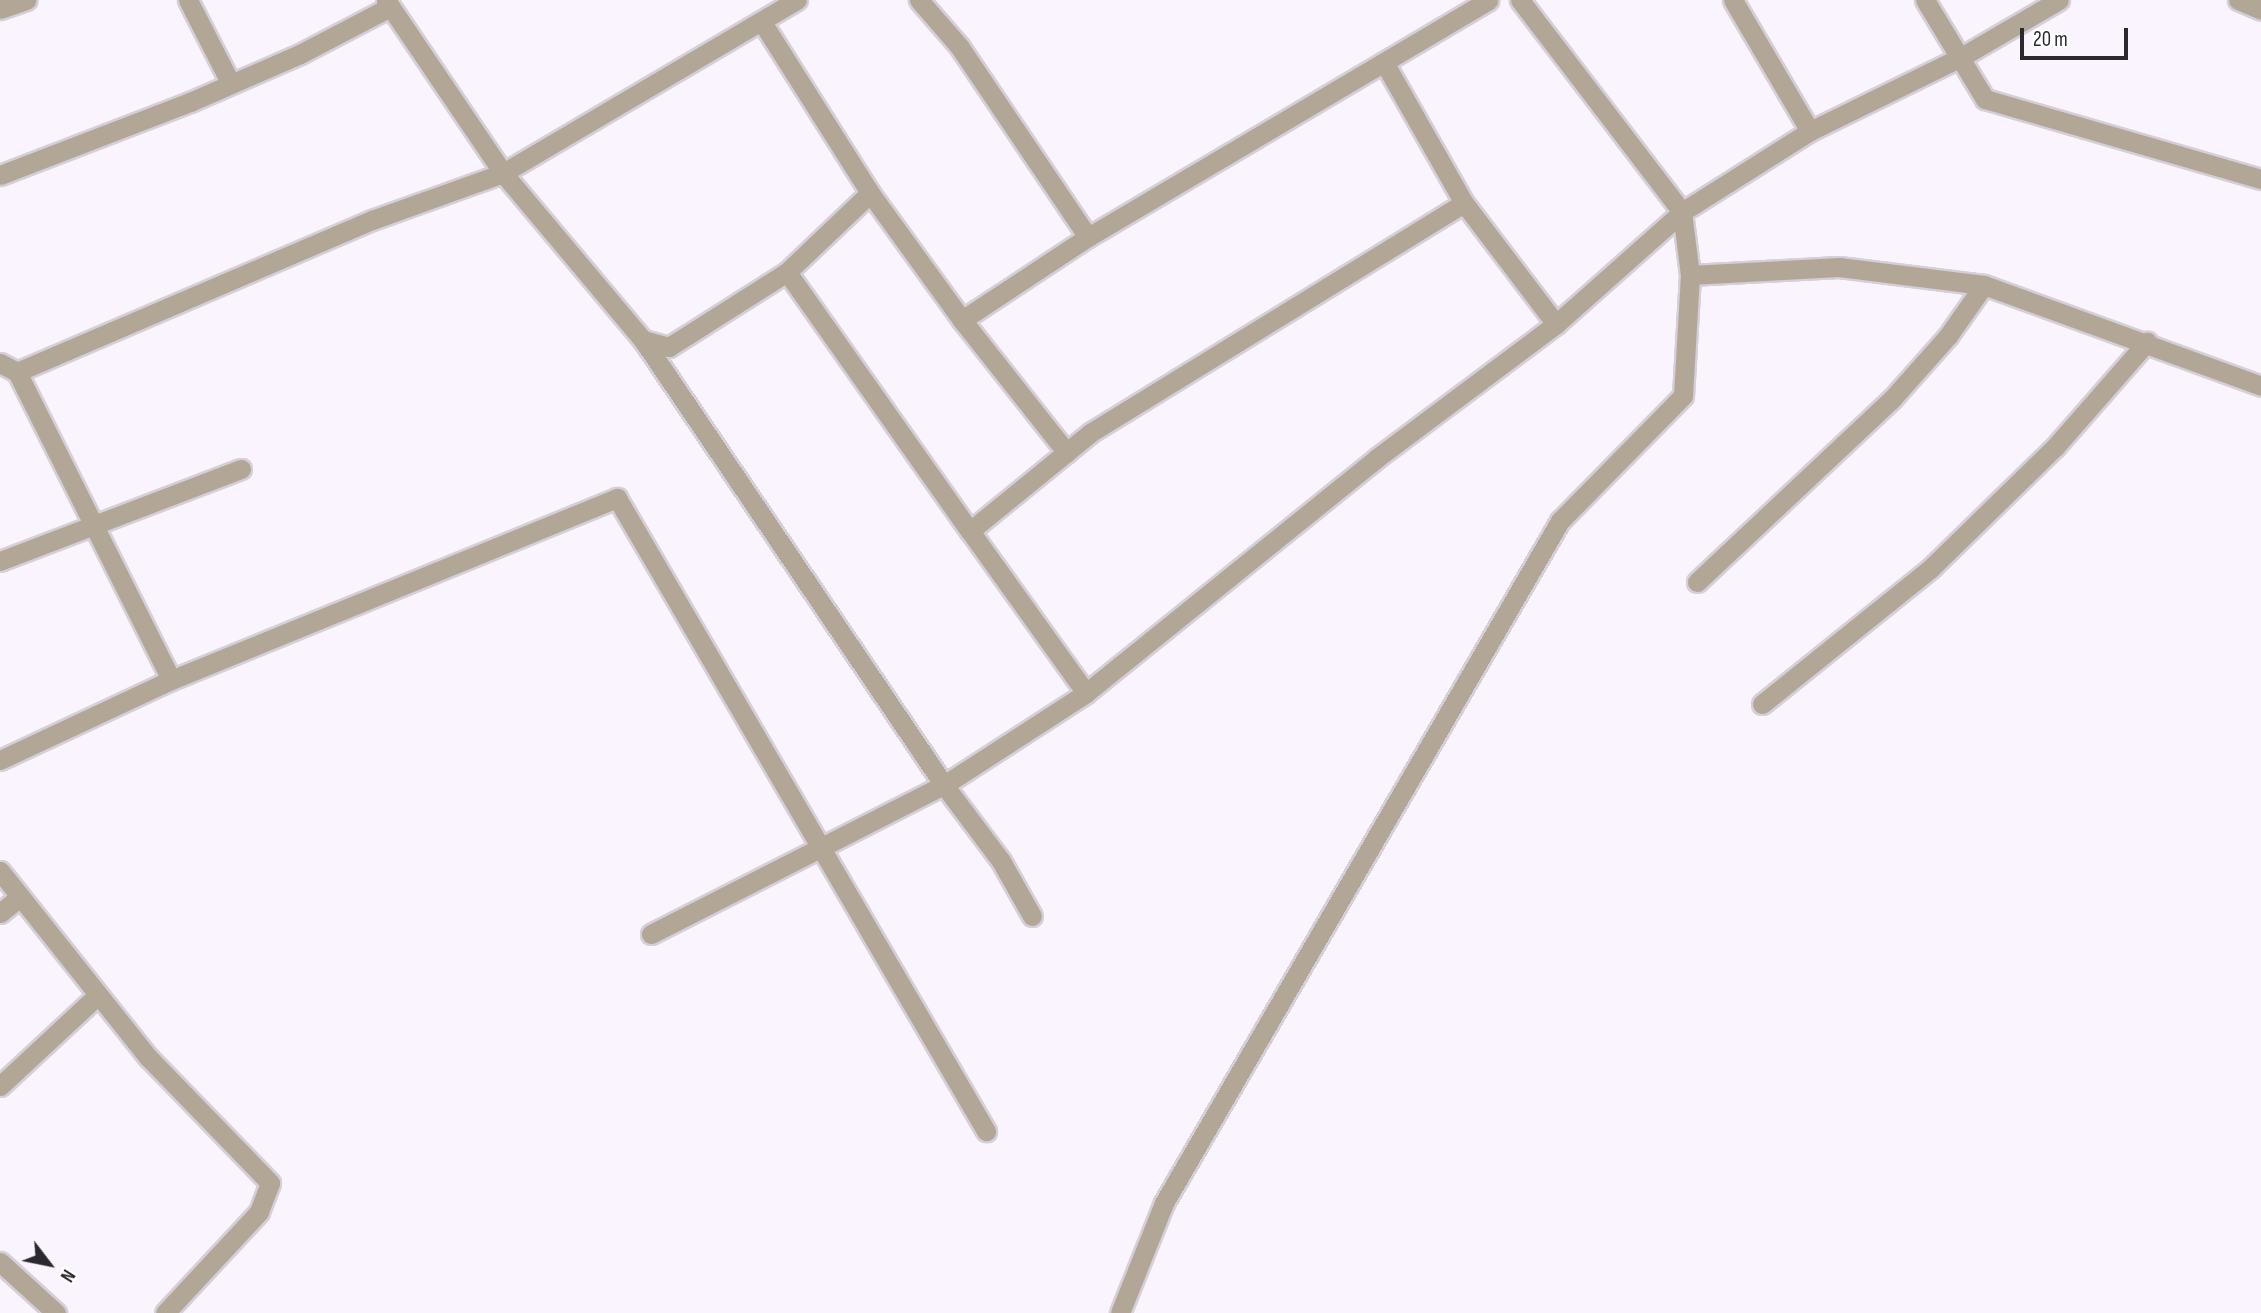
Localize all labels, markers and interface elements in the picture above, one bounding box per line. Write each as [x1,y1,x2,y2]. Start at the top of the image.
scale bar [2023,14,2132,58]
text: 20 m [2033,27,2068,52]
north arrow [14,1229,84,1299]
text: N [55,1265,80,1286]

